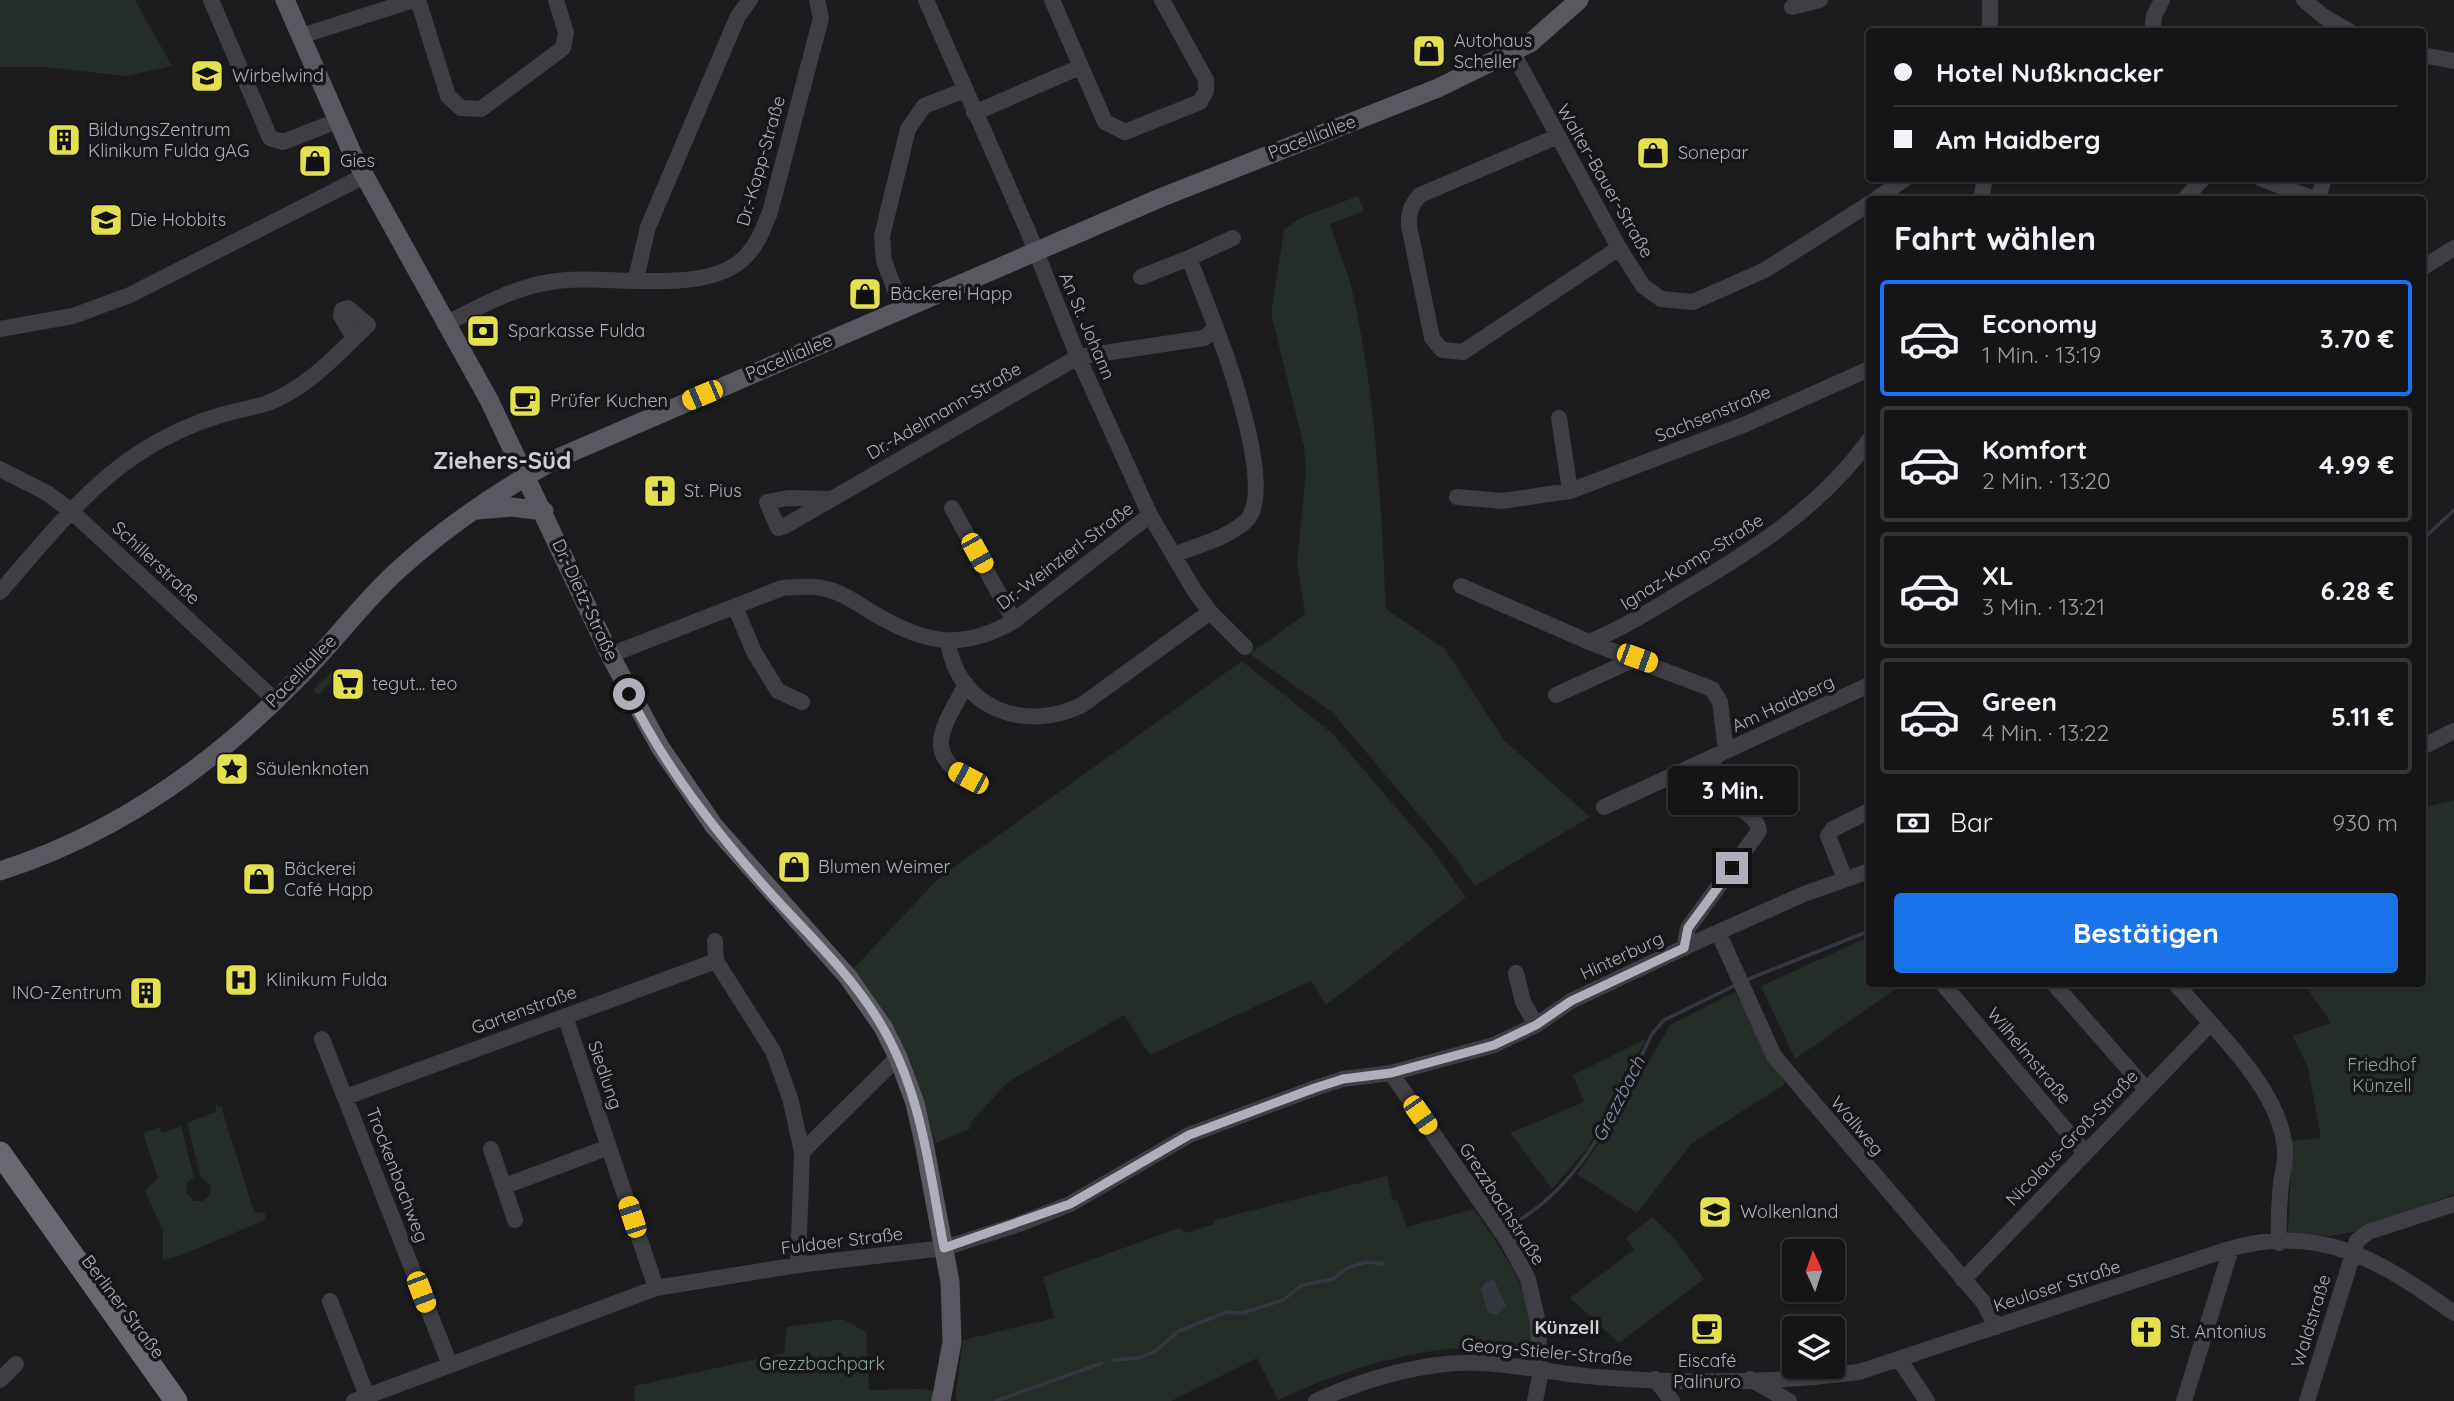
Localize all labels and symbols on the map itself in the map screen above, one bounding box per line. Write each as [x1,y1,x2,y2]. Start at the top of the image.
place label: Autohaus Scheller [1454,29,1532,73]
shop icon: Autohaus Scheller [1410,32,1448,70]
school or university icon: Wirbelwind [188,57,226,95]
place label: Wirbelwind [232,64,324,87]
street label: Dr.-Kopp-Straße [731,93,790,229]
street label: Walter-Bauer-Straße [1552,100,1659,262]
street label: Pacelliallee [1265,109,1359,164]
place label: BildungsZentrum Klinikum Fulda gAG [88,118,249,162]
building icon: BildungsZentrum Klinikum Fulda gAG [45,121,83,159]
shop icon: Sonepar [1634,134,1672,172]
place label: Sonepar [1678,141,1748,164]
shop icon: Gies [296,142,334,180]
place label: Gies [340,149,375,172]
school or university icon: Die Hobbits [87,201,125,239]
place label: Die Hobbits [130,208,226,231]
street label: An St. Johann [1055,269,1120,383]
shop icon: Bäckerei Happ [846,275,884,313]
place label: Bäckerei Happ [890,282,1013,305]
bank icon: Sparkasse Fulda [464,312,502,350]
place label: Sparkasse Fulda [508,319,645,342]
street label: Pacelliallee [742,328,836,385]
street label: Dr.-Adelmann-Straße [862,357,1025,464]
car [679,377,726,413]
street label: Sachsenstraße [1652,380,1774,447]
cafe icon: Prüfer Kuchen [506,382,544,420]
place label: Prüfer Kuchen [550,389,668,412]
district label: Ziehers-Süd [433,445,571,475]
church icon: St. Pius [641,472,679,510]
place label: St. Pius [684,479,742,502]
street label: Dr.-Weinzierl-Straße [992,497,1138,615]
street label: Ignaz-Komp-Straße [1616,508,1768,615]
street label: Schillerstraße [108,516,205,609]
car [958,530,997,576]
street label: Dr.-Dietz-Straße [547,535,624,664]
street label: Pacelliallee [260,629,341,712]
car [1614,641,1661,675]
supermarket icon: tegut... teo [329,665,367,703]
street label: Am Haidberg [1728,670,1838,737]
place label: tegut... teo [372,672,457,695]
route start [613,678,645,710]
place icon: Säulenknoten [213,750,251,788]
place label: Säulenknoten [256,757,369,780]
car [945,759,992,797]
callout: 3 Min. [1667,766,1797,816]
shop icon: Blumen Weimer [775,848,813,886]
route end [1716,852,1748,884]
place label: Blumen Weimer [818,855,951,878]
place label: Bäckerei Café Happ [284,857,373,901]
shop icon: Bäckerei Café Happ [240,860,278,898]
street label: Hinterburg [1576,926,1667,985]
hospital icon: Klinikum Fulda [222,961,260,999]
place label: Klinikum Fulda [266,968,387,991]
building icon: INO-Zentrum [127,974,165,1012]
street label: Gartenstraße [468,980,580,1039]
place label: INO-Zentrum [12,981,122,1004]
street label: Wilhelmstraße [1982,1002,2077,1109]
street label: Siedlung [583,1038,628,1112]
water label: Grezzbach [1586,1051,1650,1146]
park label: Friedhof Künzell [2347,1053,2417,1097]
street label: Nicolaus-Groß-Straße [2001,1065,2143,1211]
street label: Wallweg [1826,1091,1889,1160]
car [1400,1092,1441,1138]
street label: Trockenbachweg [361,1104,434,1245]
street label: Grezzbachstraße [1454,1138,1550,1269]
school or university icon: Wolkenland [1696,1193,1734,1231]
car [616,1194,649,1240]
place label: Wolkenland [1740,1200,1838,1223]
street label: Fuldaer Straße [780,1222,904,1259]
north arrow [1782,1239,1844,1302]
street label: Berliner Straße [77,1250,170,1363]
street label: Keuloser Straße [1990,1254,2123,1317]
car [404,1269,439,1315]
street label: Waldstraße [2285,1271,2336,1370]
cafe icon: Eiscafé Palinuro [1688,1310,1726,1348]
church icon: St. Antonius [2127,1313,2165,1351]
district label: Künzell [1534,1315,1600,1339]
place label: St. Antonius [2170,1320,2266,1343]
street label: Georg-Stieler-Straße [1461,1333,1634,1370]
place label: Eiscafé Palinuro [1673,1349,1741,1393]
park label: Grezzbachpark [759,1352,885,1375]

